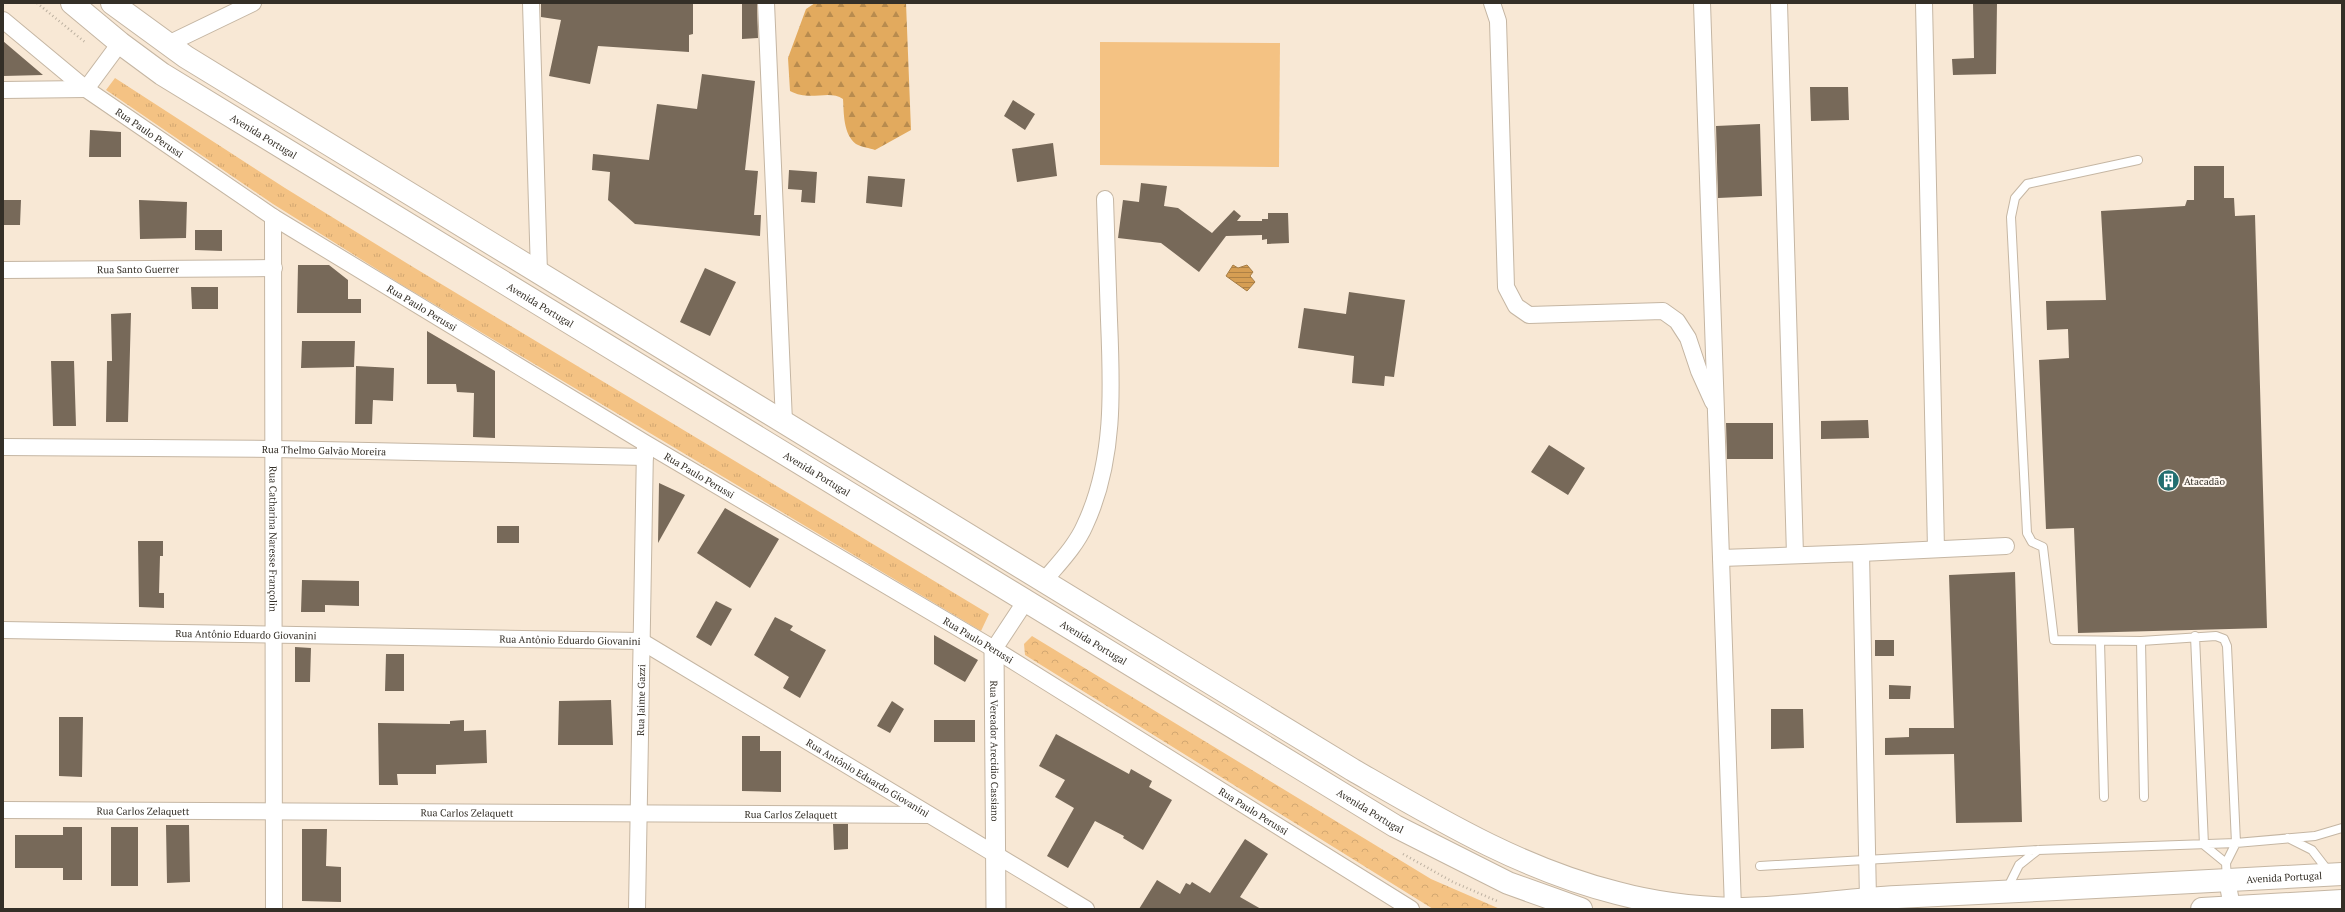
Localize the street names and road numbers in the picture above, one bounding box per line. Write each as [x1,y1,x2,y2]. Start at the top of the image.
street label: Rua Paulo Perussi [113,105,186,160]
street label: Avenida Portugal [228,111,300,161]
street label: Rua Santo Guerrer [97,262,179,276]
street label: Avenida Portugal [505,280,576,330]
street label: Rua Paulo Perussi [385,281,459,334]
street label: Rua Thelmo Galvão Moreira [262,442,386,458]
street label: Avenida Portugal [781,448,853,499]
street label: Rua Paulo Perussi [662,449,737,501]
street label: Rua Catharina Naresse Françolin [267,466,280,612]
street label: Rua Paulo Perussi [941,614,1016,666]
street label: Avenida Portugal [1058,617,1130,668]
street label: Rua Antônio Eduardo Giovanini [175,626,317,642]
street label: Rua Antônio Eduardo Giovanini [499,632,641,647]
street label: Rua Jaime Gazzi [633,664,648,736]
street label: Rua Vereador Arecidio Cassiano [988,680,1002,822]
street label: Rua Antônio Eduardo Giovanini [804,736,932,820]
street label: Rua Paulo Perussi [1216,784,1291,837]
street label: Avenida Portugal [1335,786,1406,836]
street label: Rua Carlos Zelaquett [96,804,190,818]
street label: Rua Carlos Zelaquett [420,806,514,819]
street label: Rua Carlos Zelaquett [744,808,838,821]
street label: Avenida Portugal [2246,869,2323,886]

